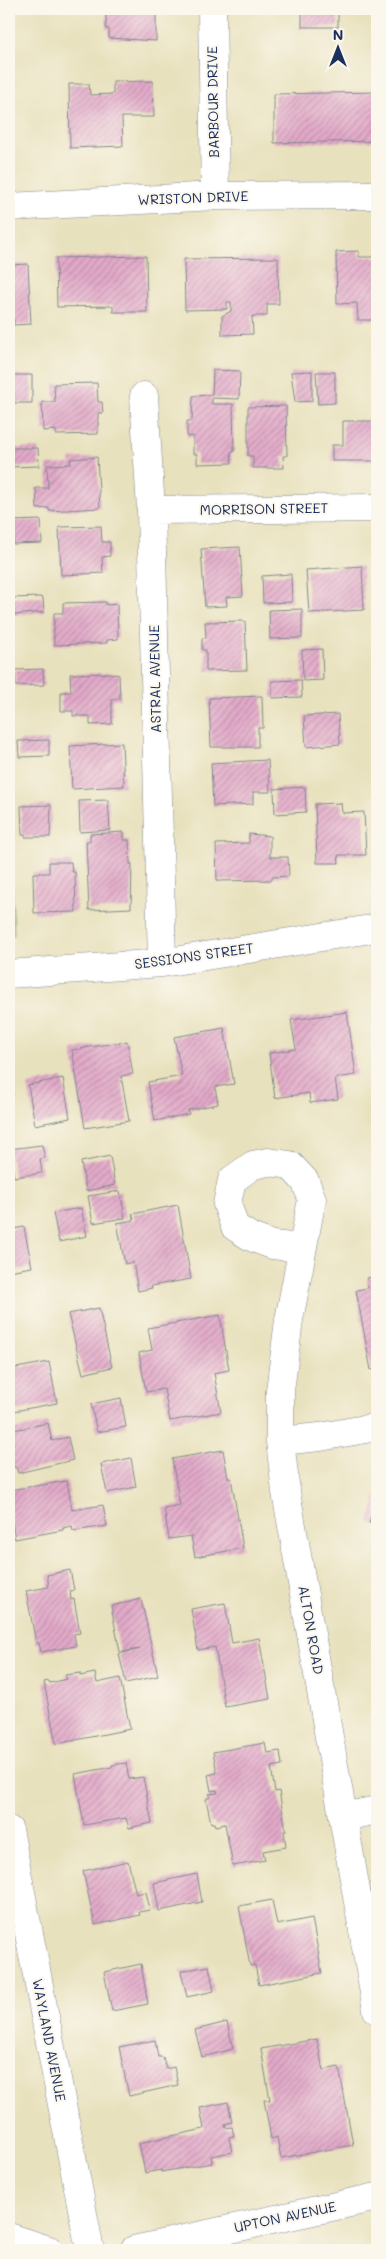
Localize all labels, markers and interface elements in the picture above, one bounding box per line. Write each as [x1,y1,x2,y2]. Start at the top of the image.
north arrow [314,22,364,72]
text: N [333,25,343,44]
street label: BARBOUR DRIVE [202,46,223,158]
street label: WRISTON DRIVE [137,186,249,209]
street label: MORRISON STREET [200,498,329,519]
street label: ASTRAL AVENUE [144,625,165,733]
street label: SESSIONS STREET [133,938,255,973]
street label: ALTON ROAD [294,1584,329,1676]
street label: WAYLAND AVENUE [28,1977,71,2103]
street label: UPTON AVENUE [232,2196,338,2237]

